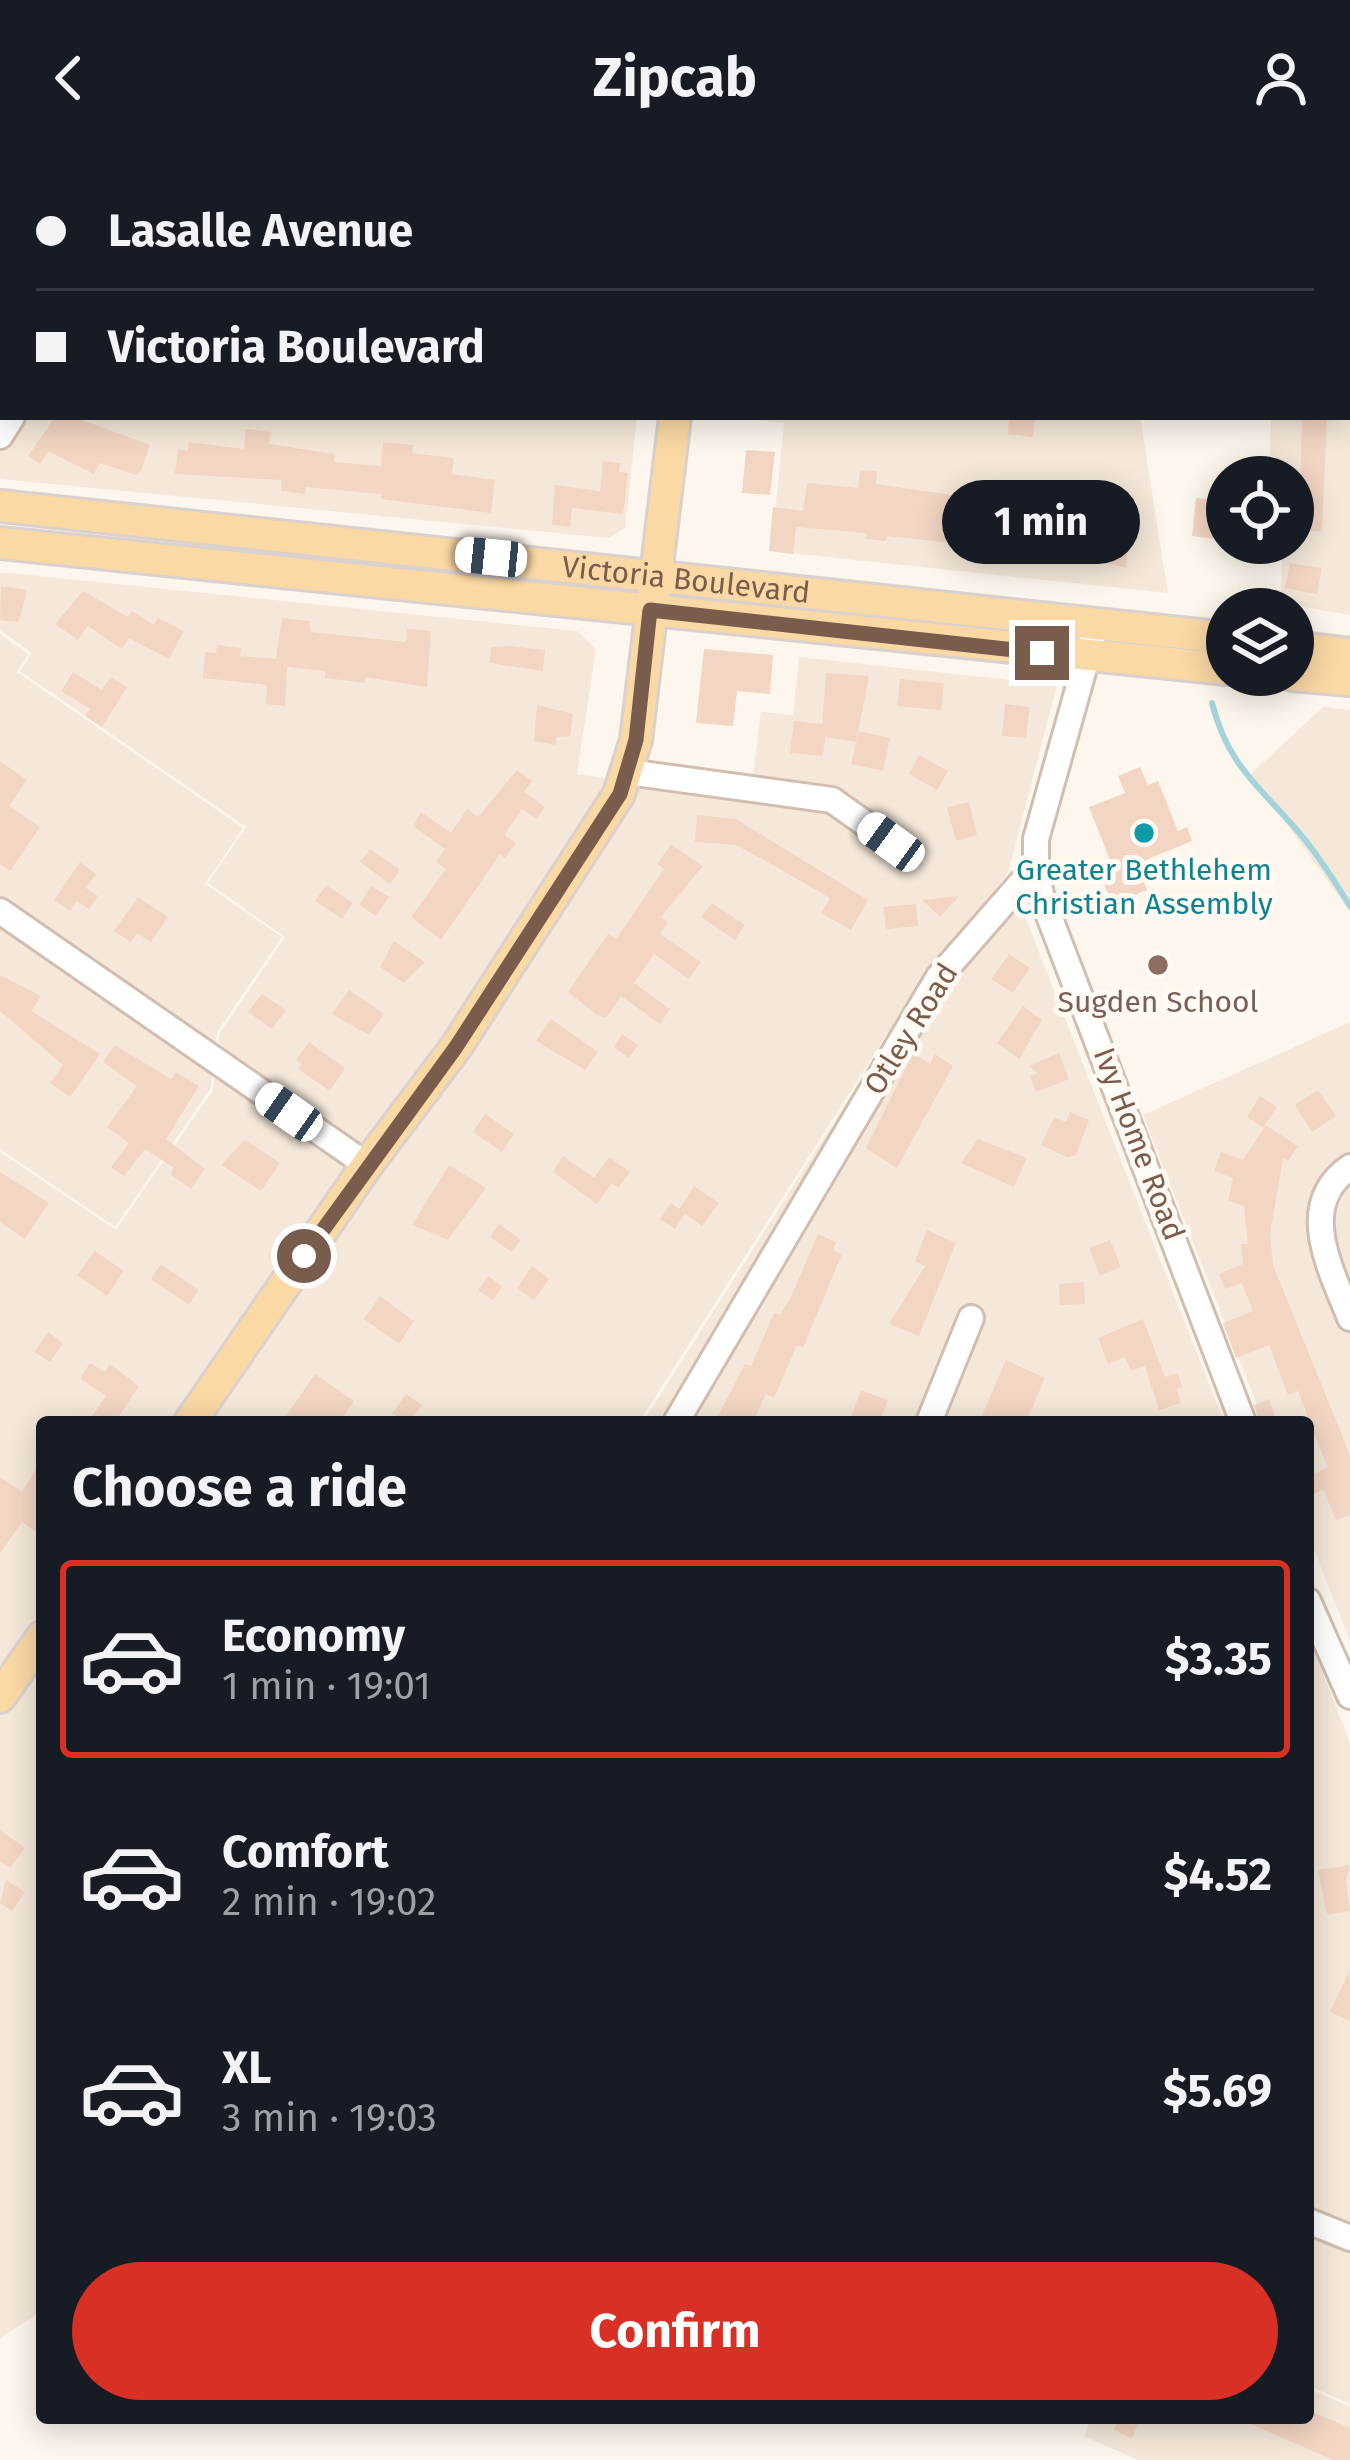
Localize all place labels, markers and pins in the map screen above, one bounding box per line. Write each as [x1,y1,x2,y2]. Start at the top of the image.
marker: Greater Bethlehem Christian Assembly [1131,820,1157,846]
place label: Greater Bethlehem Christian Assembly [1015,852,1273,922]
marker: Sugden School [1145,952,1171,978]
place label: Sugden School [1058,984,1259,1020]

